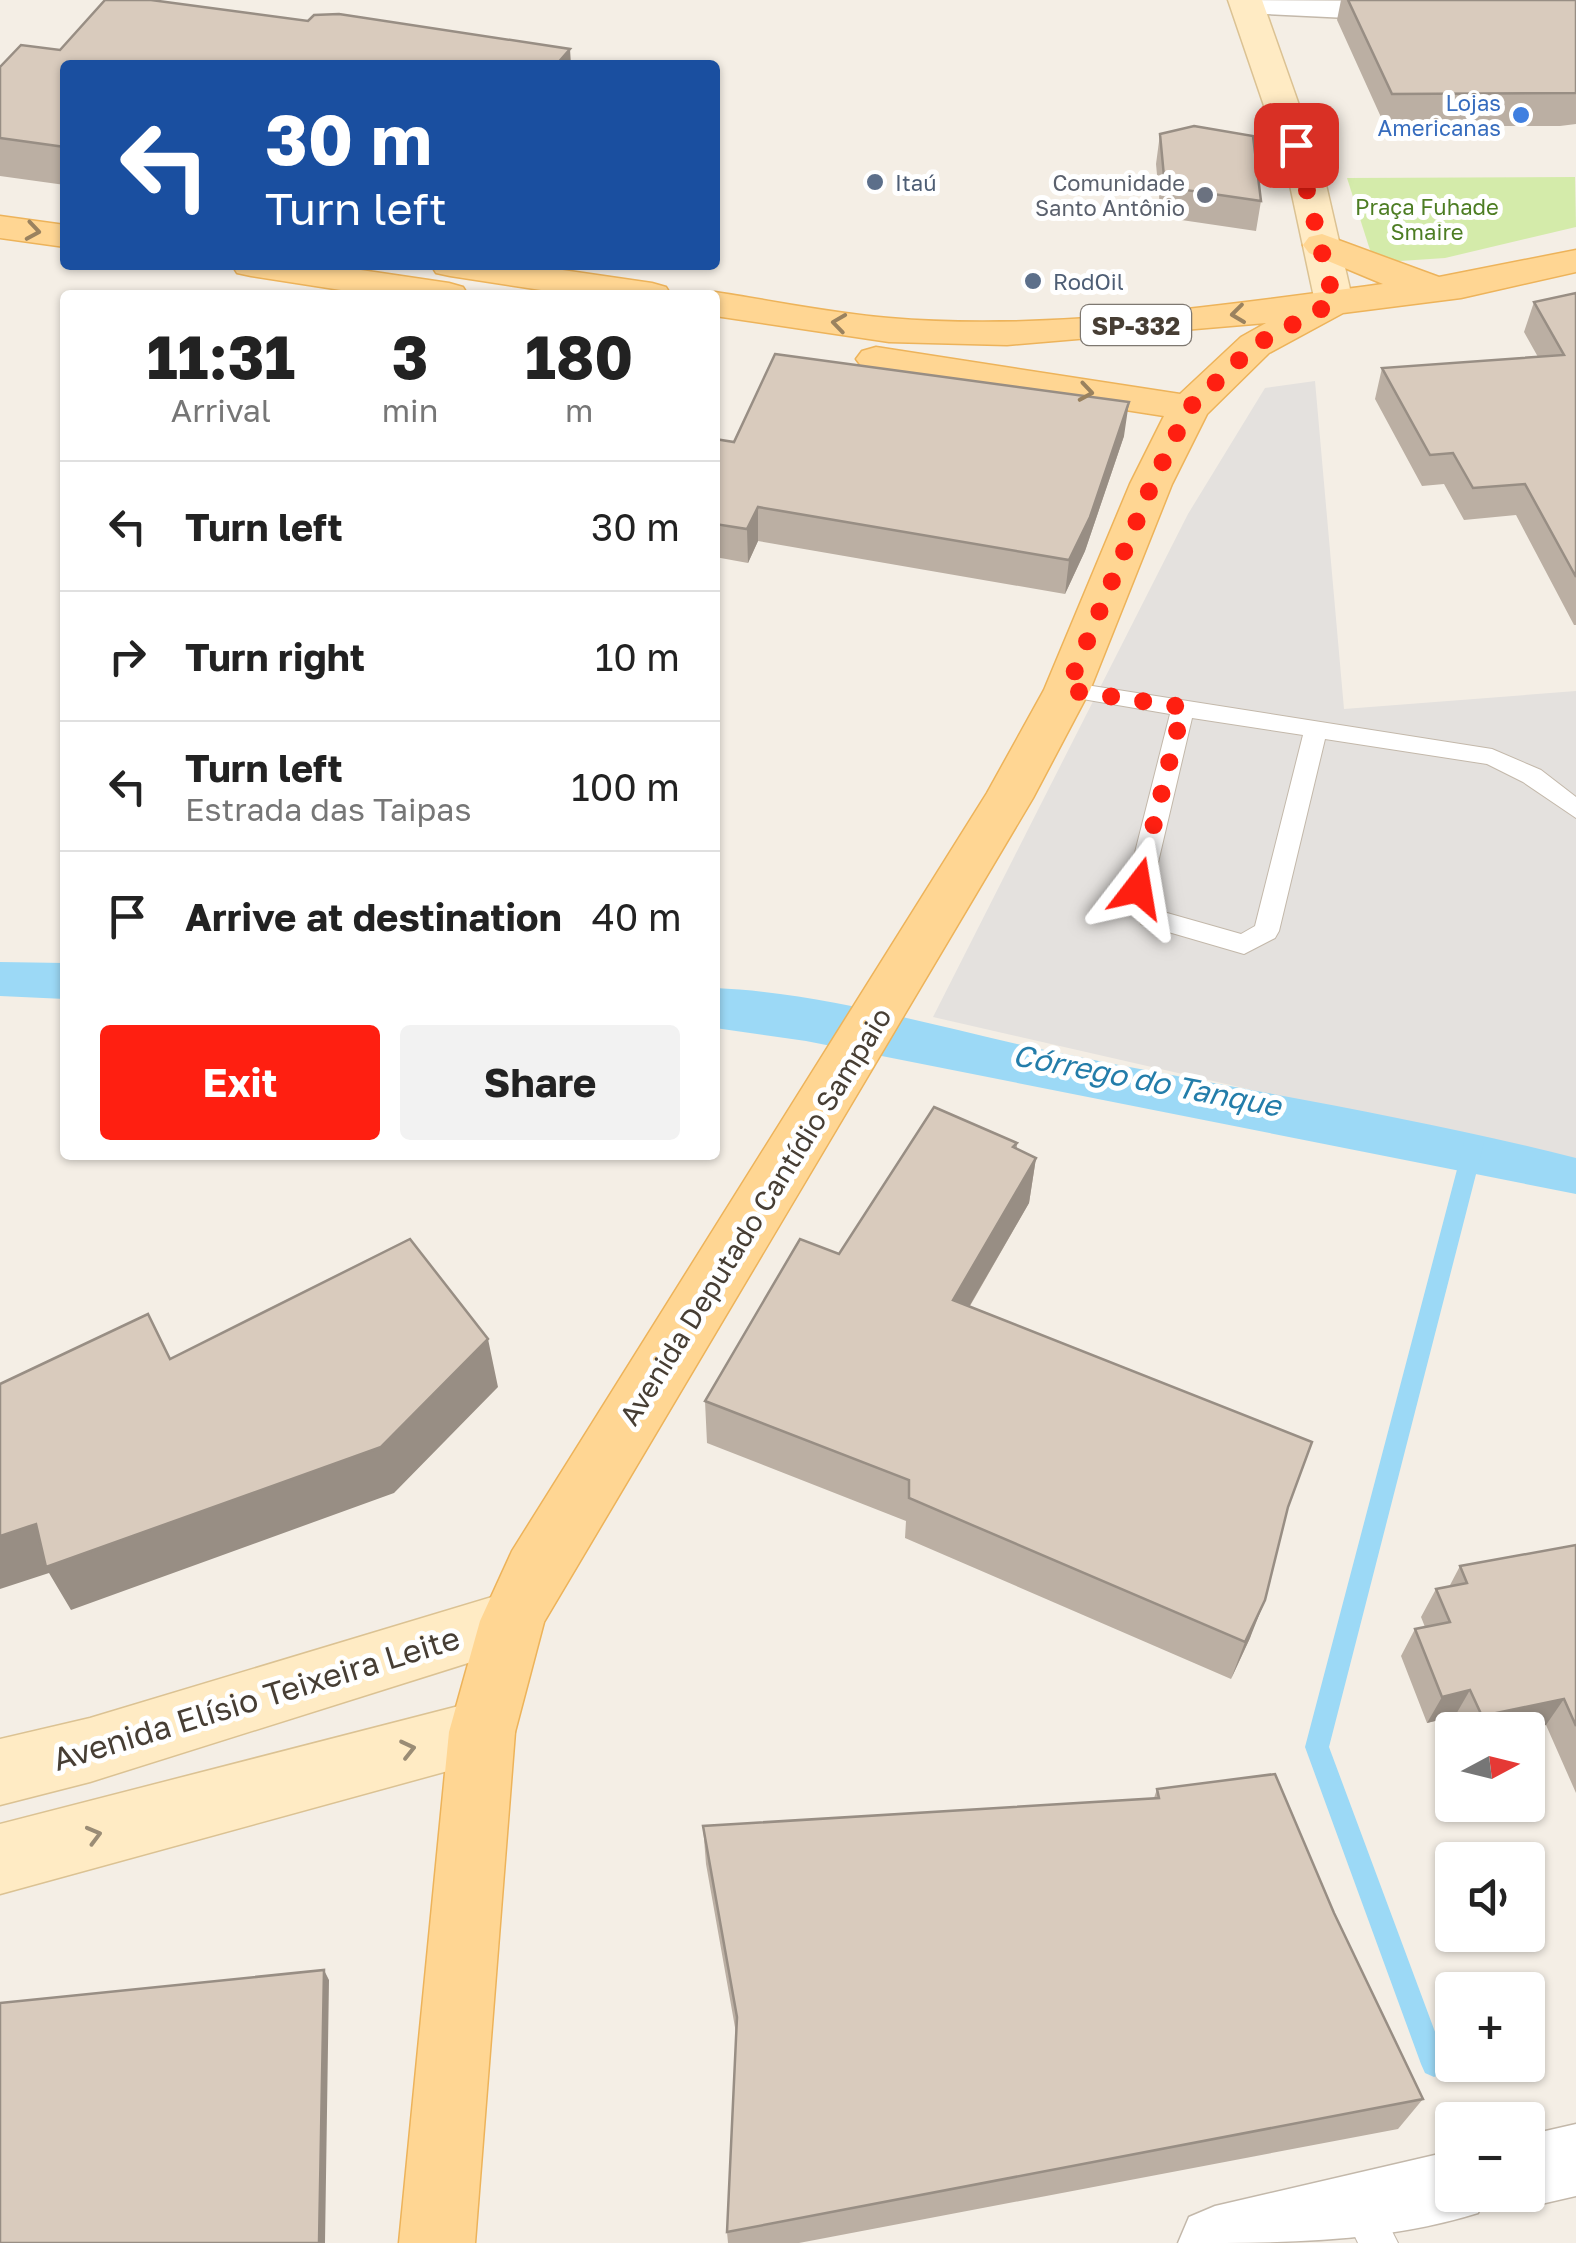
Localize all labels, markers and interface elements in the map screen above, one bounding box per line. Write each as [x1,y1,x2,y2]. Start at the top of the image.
place label: Lojas Americanas [1378,89,1501,141]
text: 30 m [265,96,432,180]
icon: left [100,100,230,230]
pin [1254,103,1339,188]
marker: Lojas Americanas [1510,104,1532,126]
icon: arrive [1269,118,1324,173]
place label: Itaú [895,169,936,196]
place label: Comunidade Santo Antônio [1035,169,1185,221]
marker: Itaú [864,171,886,193]
text: Turn left [265,181,447,235]
marker: Comunidade Santo Antônio [1194,184,1216,206]
park label: Praça Fuhade Smaire [1355,193,1499,245]
one-way arrow [24,220,41,241]
place label: RodOil [1053,268,1124,295]
marker: RodOil [1022,270,1044,292]
one-way arrow [1229,303,1245,324]
road number: SP-332 [1081,305,1191,345]
one-way arrow [831,314,847,335]
text: 11:31 [147,320,295,392]
text: 3 [392,320,428,392]
text: 180 [525,320,633,392]
one-way arrow [1077,381,1094,402]
text: Arrival [171,391,271,429]
text: min [382,391,438,429]
text: m [565,391,593,429]
icon: left [100,499,155,554]
text: Turn left [185,504,343,549]
text: 30 m [591,504,680,549]
icon: right [100,629,155,684]
text: Turn right [185,634,365,679]
text: 10 m [595,634,680,679]
text: Turn left [185,745,343,790]
icon: left [100,759,155,814]
text: 100 m [571,764,680,809]
text: Estrada das Taipas [185,790,471,828]
position arrow [1086,836,1190,940]
icon: arrive [100,889,155,944]
text: Arrive at destination [185,894,562,939]
text: 40 m [592,894,682,939]
street label: Avenida Deputado Cantídio Sampaio [612,1001,898,1431]
button: Exit [100,1025,380,1140]
button: Share [400,1025,680,1140]
water label: Córrego do Tanque [1010,1036,1287,1124]
street label: Avenida Elísio Teixeira Leite [48,1618,464,1778]
north arrow [1435,1712,1545,1822]
map controls [1435,1712,1545,2212]
one-way arrow [399,1740,416,1761]
one-way arrow [85,1825,102,1846]
button: sound [1435,1842,1545,1952]
button: + [1435,1972,1545,2082]
button: − [1435,2102,1545,2212]

